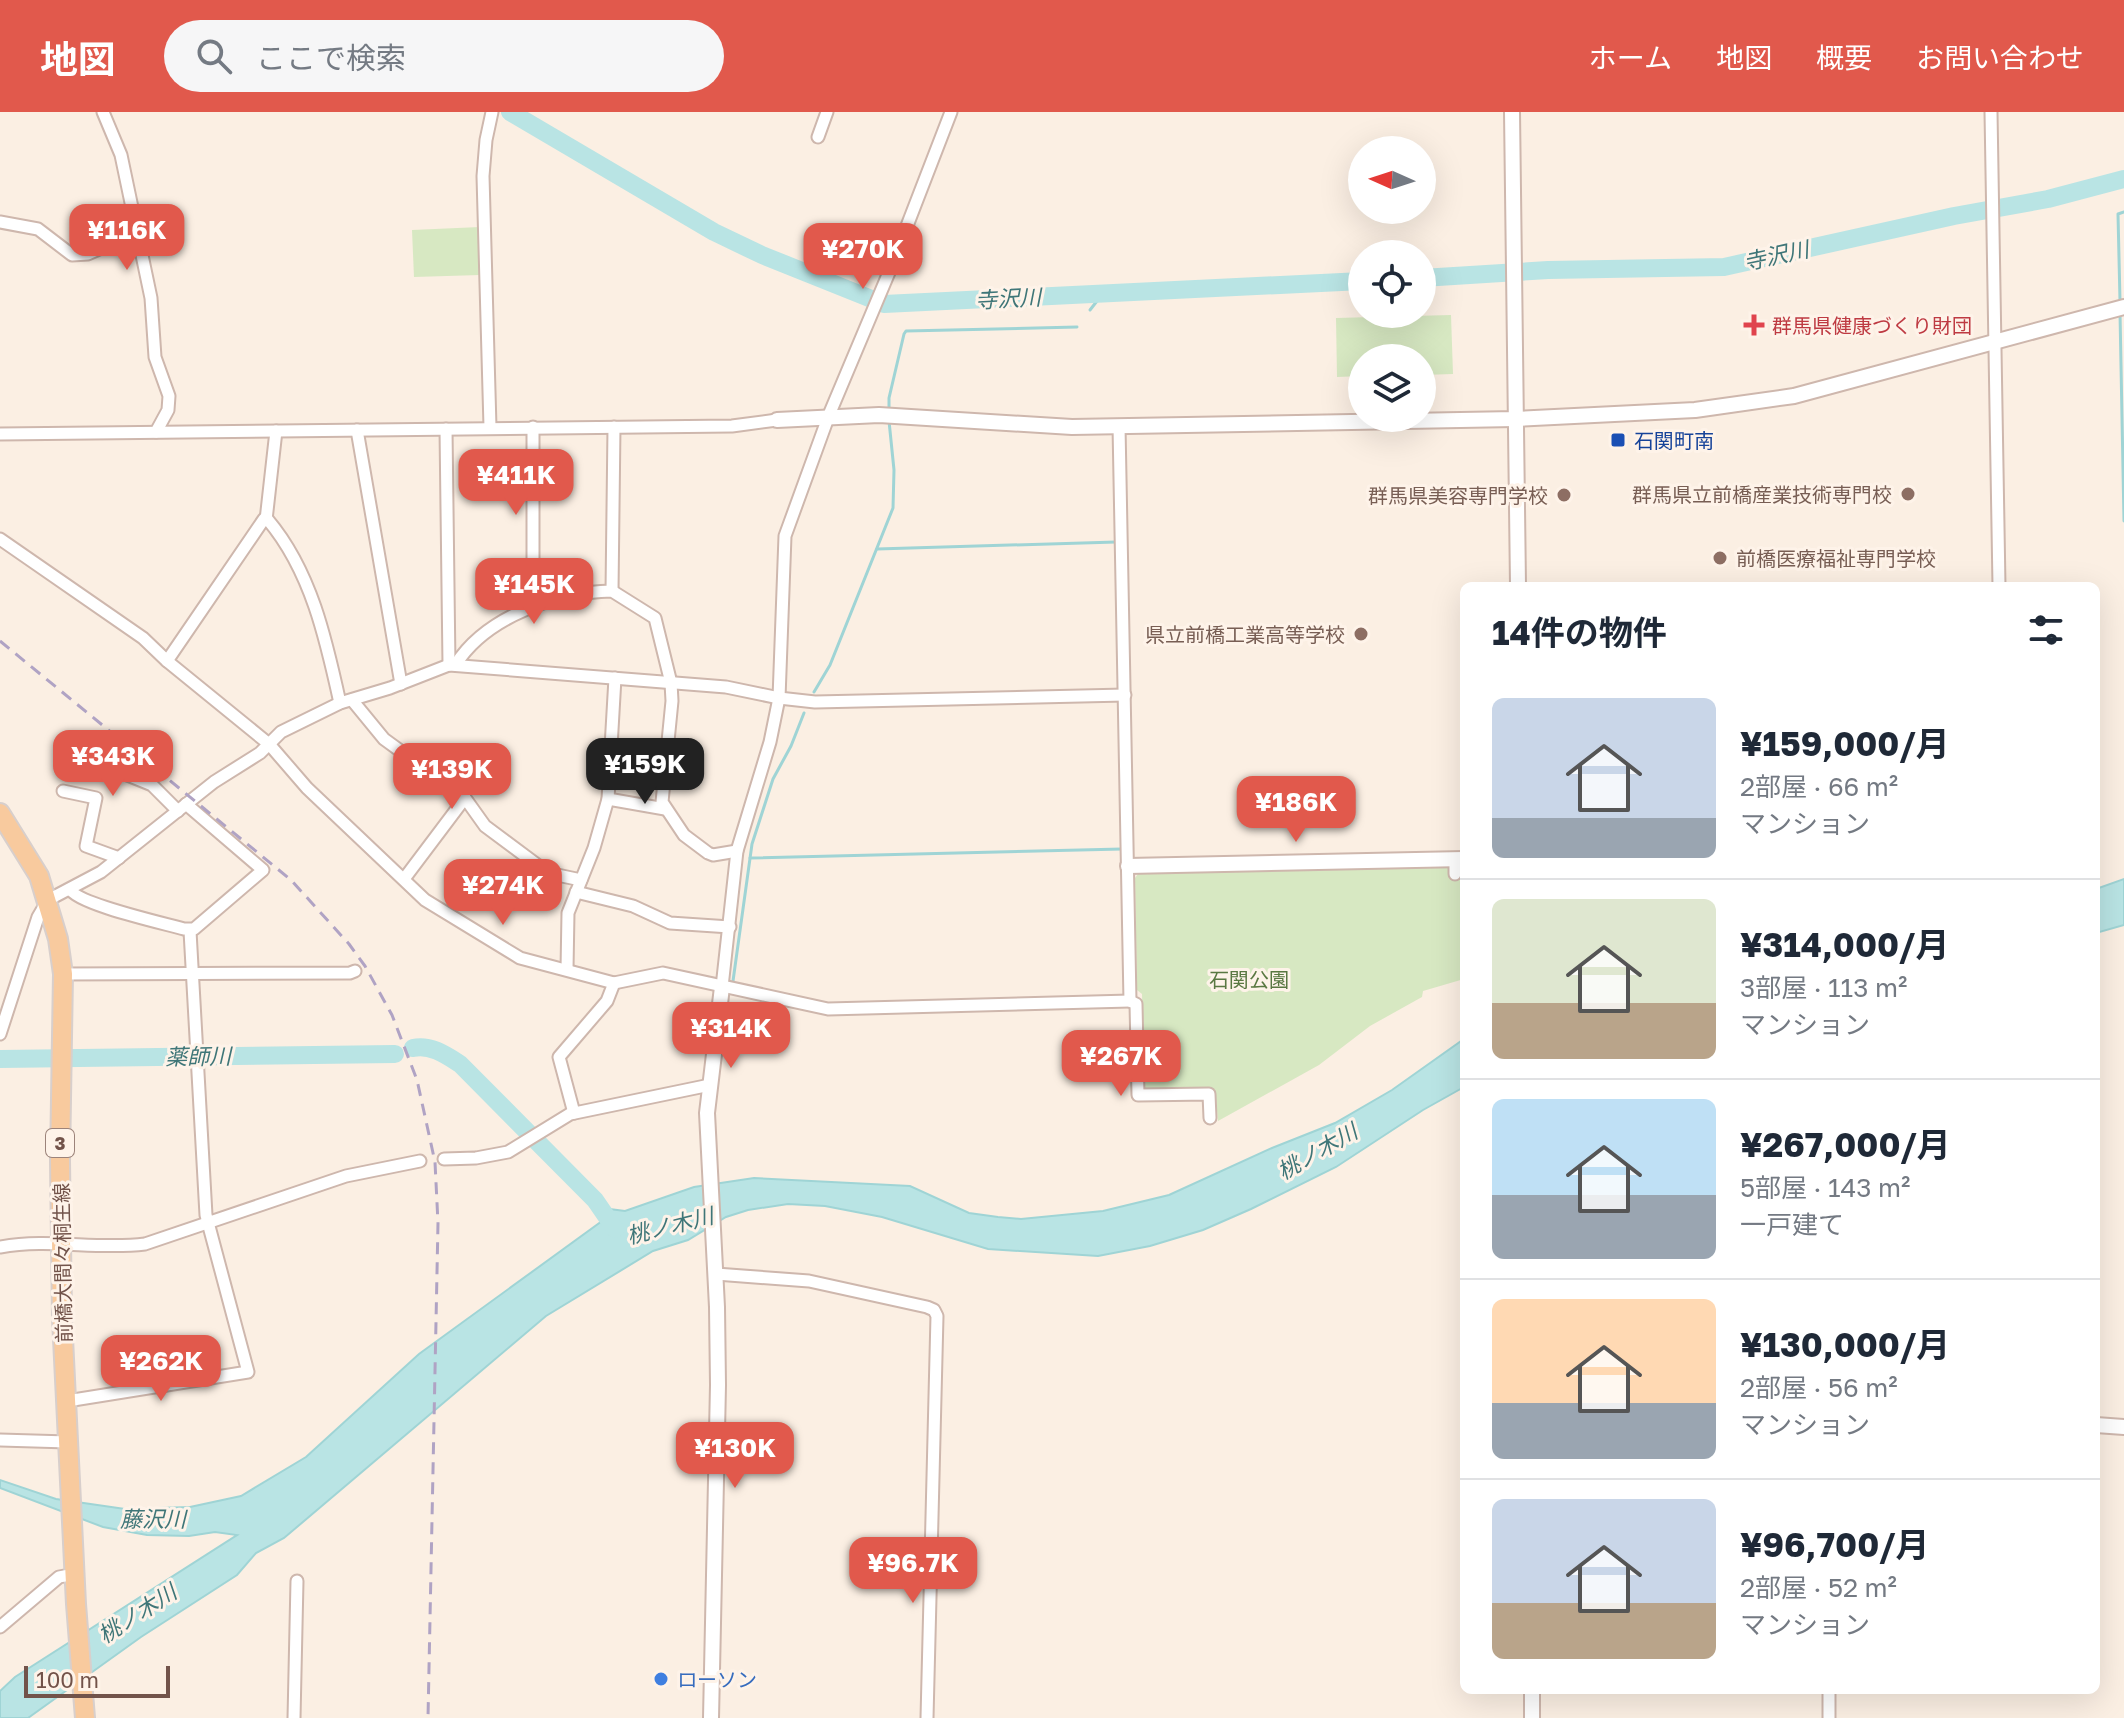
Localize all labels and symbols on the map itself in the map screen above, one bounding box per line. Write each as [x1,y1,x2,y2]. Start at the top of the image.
north arrow [1348,136,1436,224]
pin: ¥116K [71,204,183,272]
pin: ¥270K [807,223,919,291]
water label: 寺沢川 [1741,235,1813,275]
water label: 寺沢川 [974,283,1044,313]
place label: 群馬県健康づくり財団 [1772,313,1972,337]
marker: 群馬県健康づくり財団 [1743,314,1765,336]
place label: 石関町南 [1634,428,1714,452]
marker: 石関町南 [1609,431,1627,449]
pin: ¥411K [460,449,572,517]
place label: 群馬県立前橋産業技術専門校 [1632,482,1892,506]
place label: 群馬県美容専門学校 [1368,483,1548,507]
marker: 群馬県立前橋産業技術専門校 [1899,485,1917,503]
marker: 群馬県美容専門学校 [1555,486,1573,504]
place label: 前橋医療福祉専門学校 [1736,546,1936,570]
marker: 前橋医療福祉専門学校 [1711,549,1729,567]
pin: ¥145K [478,558,590,626]
place label: 県立前橋工業高等学校 [1145,622,1345,646]
marker: 県立前橋工業高等学校 [1352,625,1370,643]
pin: ¥343K [57,730,169,798]
pin: ¥159K [589,738,701,806]
pin: ¥139K [396,743,508,811]
pin: ¥186K [1240,776,1352,844]
pin: ¥274K [447,859,559,927]
park label: 石関公園 [1209,967,1289,991]
pin: ¥314K [675,1002,787,1070]
pin: ¥267K [1065,1030,1177,1098]
water label: 薬師川 [165,1042,233,1070]
water label: 桃ノ木川 [1272,1116,1364,1185]
road number: 3 [46,1129,74,1157]
street label: 前橋大間々桐生線 [49,1183,75,1343]
water label: 桃ノ木川 [624,1201,718,1249]
pin: ¥262K [105,1335,217,1403]
pin: ¥130K [679,1422,791,1490]
water label: 藤沢川 [120,1505,188,1532]
pin: ¥96.7K [848,1537,978,1605]
water label: 桃ノ木川 [93,1577,183,1648]
scale bar [24,1662,170,1698]
place label: ローソン [677,1667,757,1691]
marker: ローソン [652,1670,670,1688]

